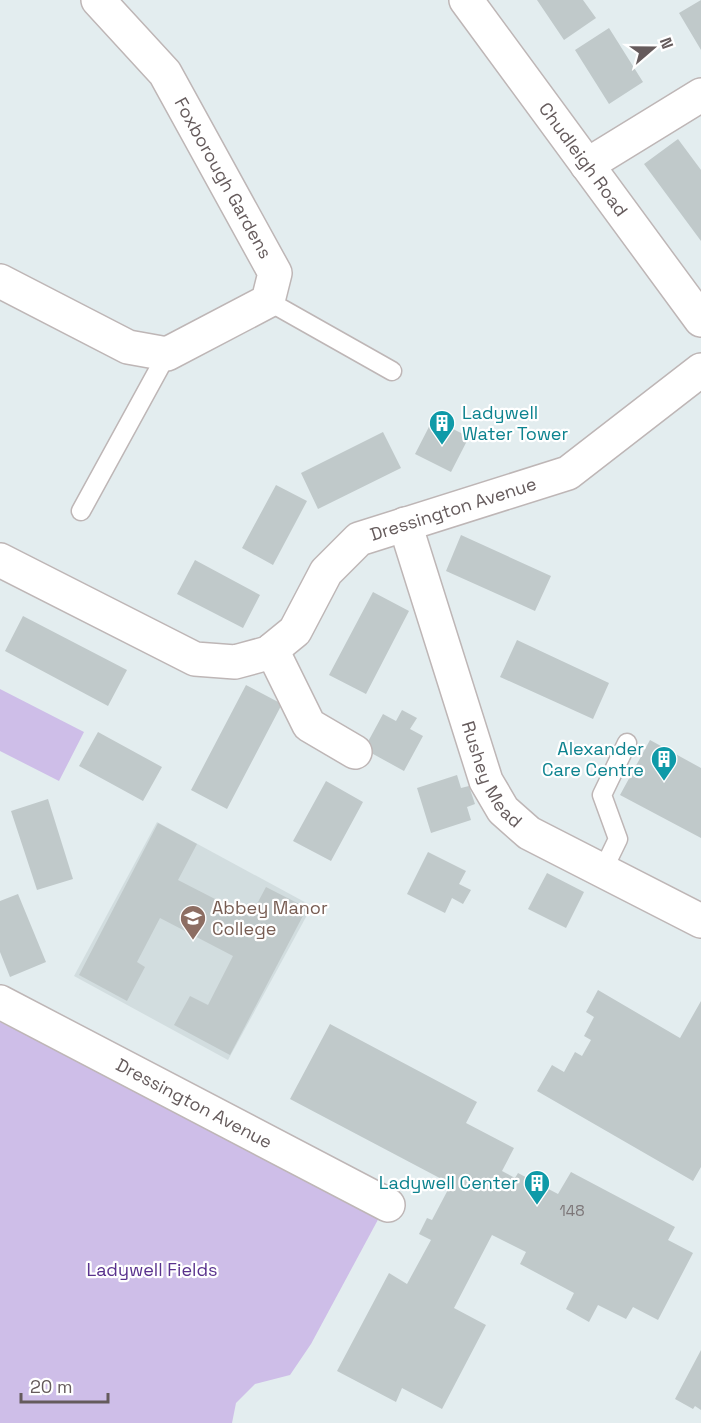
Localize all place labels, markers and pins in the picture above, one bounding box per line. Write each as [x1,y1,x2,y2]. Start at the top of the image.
place label: Ladywell Water Tower [462,401,569,445]
building icon: Ladywell Water Tower [427,408,457,446]
place label: Alexander Care Centre [542,737,644,781]
building icon: Alexander Care Centre [649,744,679,782]
place label: Abbey Manor College [212,896,328,940]
school or university icon: Abbey Manor College [178,903,208,941]
building icon: Ladywell Center [522,1168,552,1206]
place label: Ladywell Center [379,1171,518,1194]

